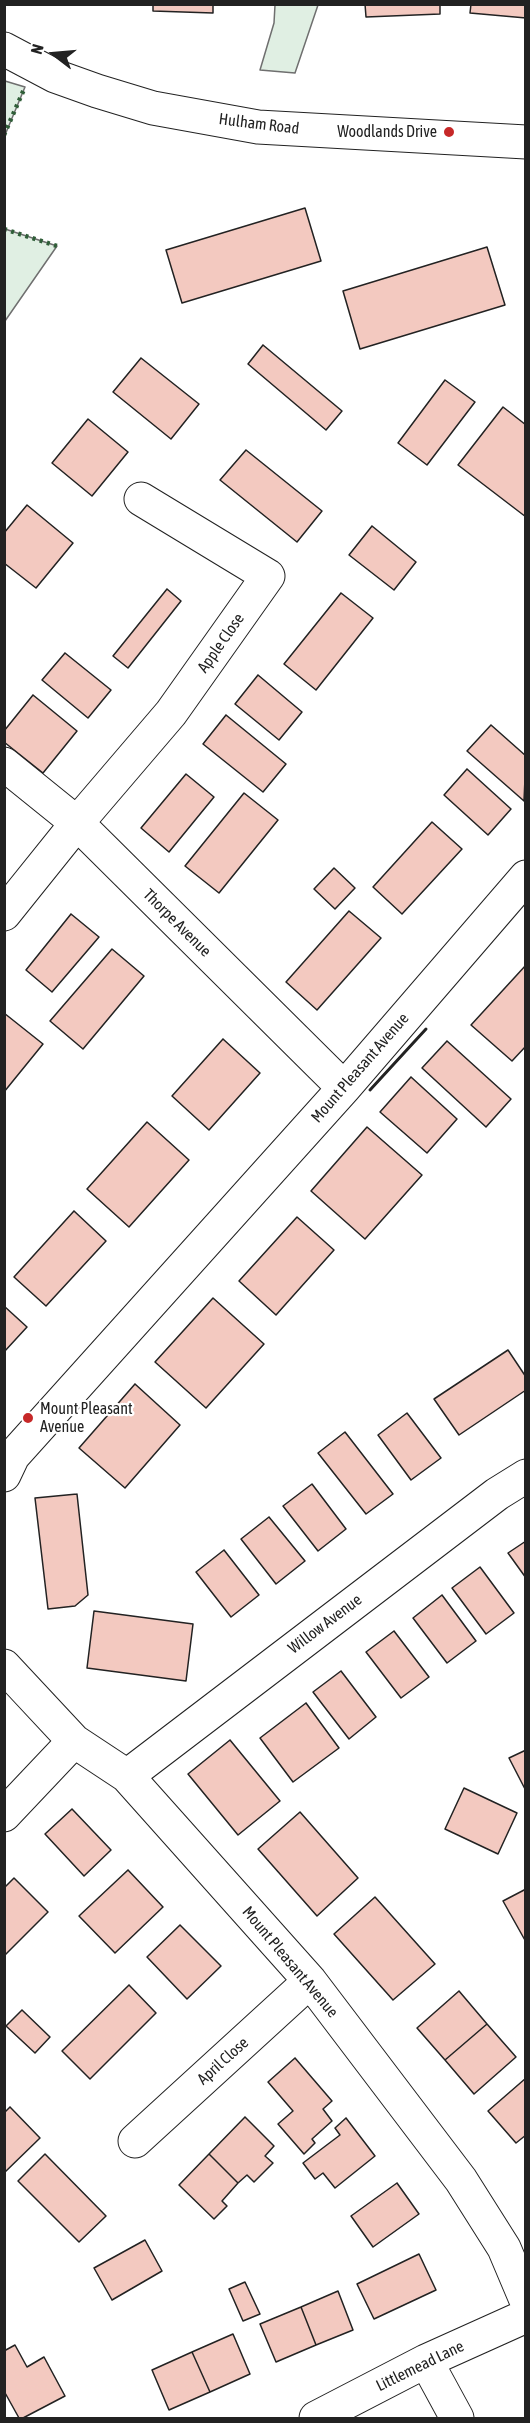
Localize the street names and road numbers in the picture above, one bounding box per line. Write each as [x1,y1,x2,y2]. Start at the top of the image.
street label: Hulham Road [218,110,300,138]
street label: Apple Close [194,610,248,676]
street label: Thorpe Avenue [139,885,215,961]
street label: Mount Pleasant Avenue [307,1009,413,1127]
street label: Willow Avenue [284,1590,366,1658]
street label: Mount Pleasant Avenue [238,1903,342,2021]
street label: April Close [194,2033,252,2089]
street label: Littlemead Lane [373,2337,467,2395]

